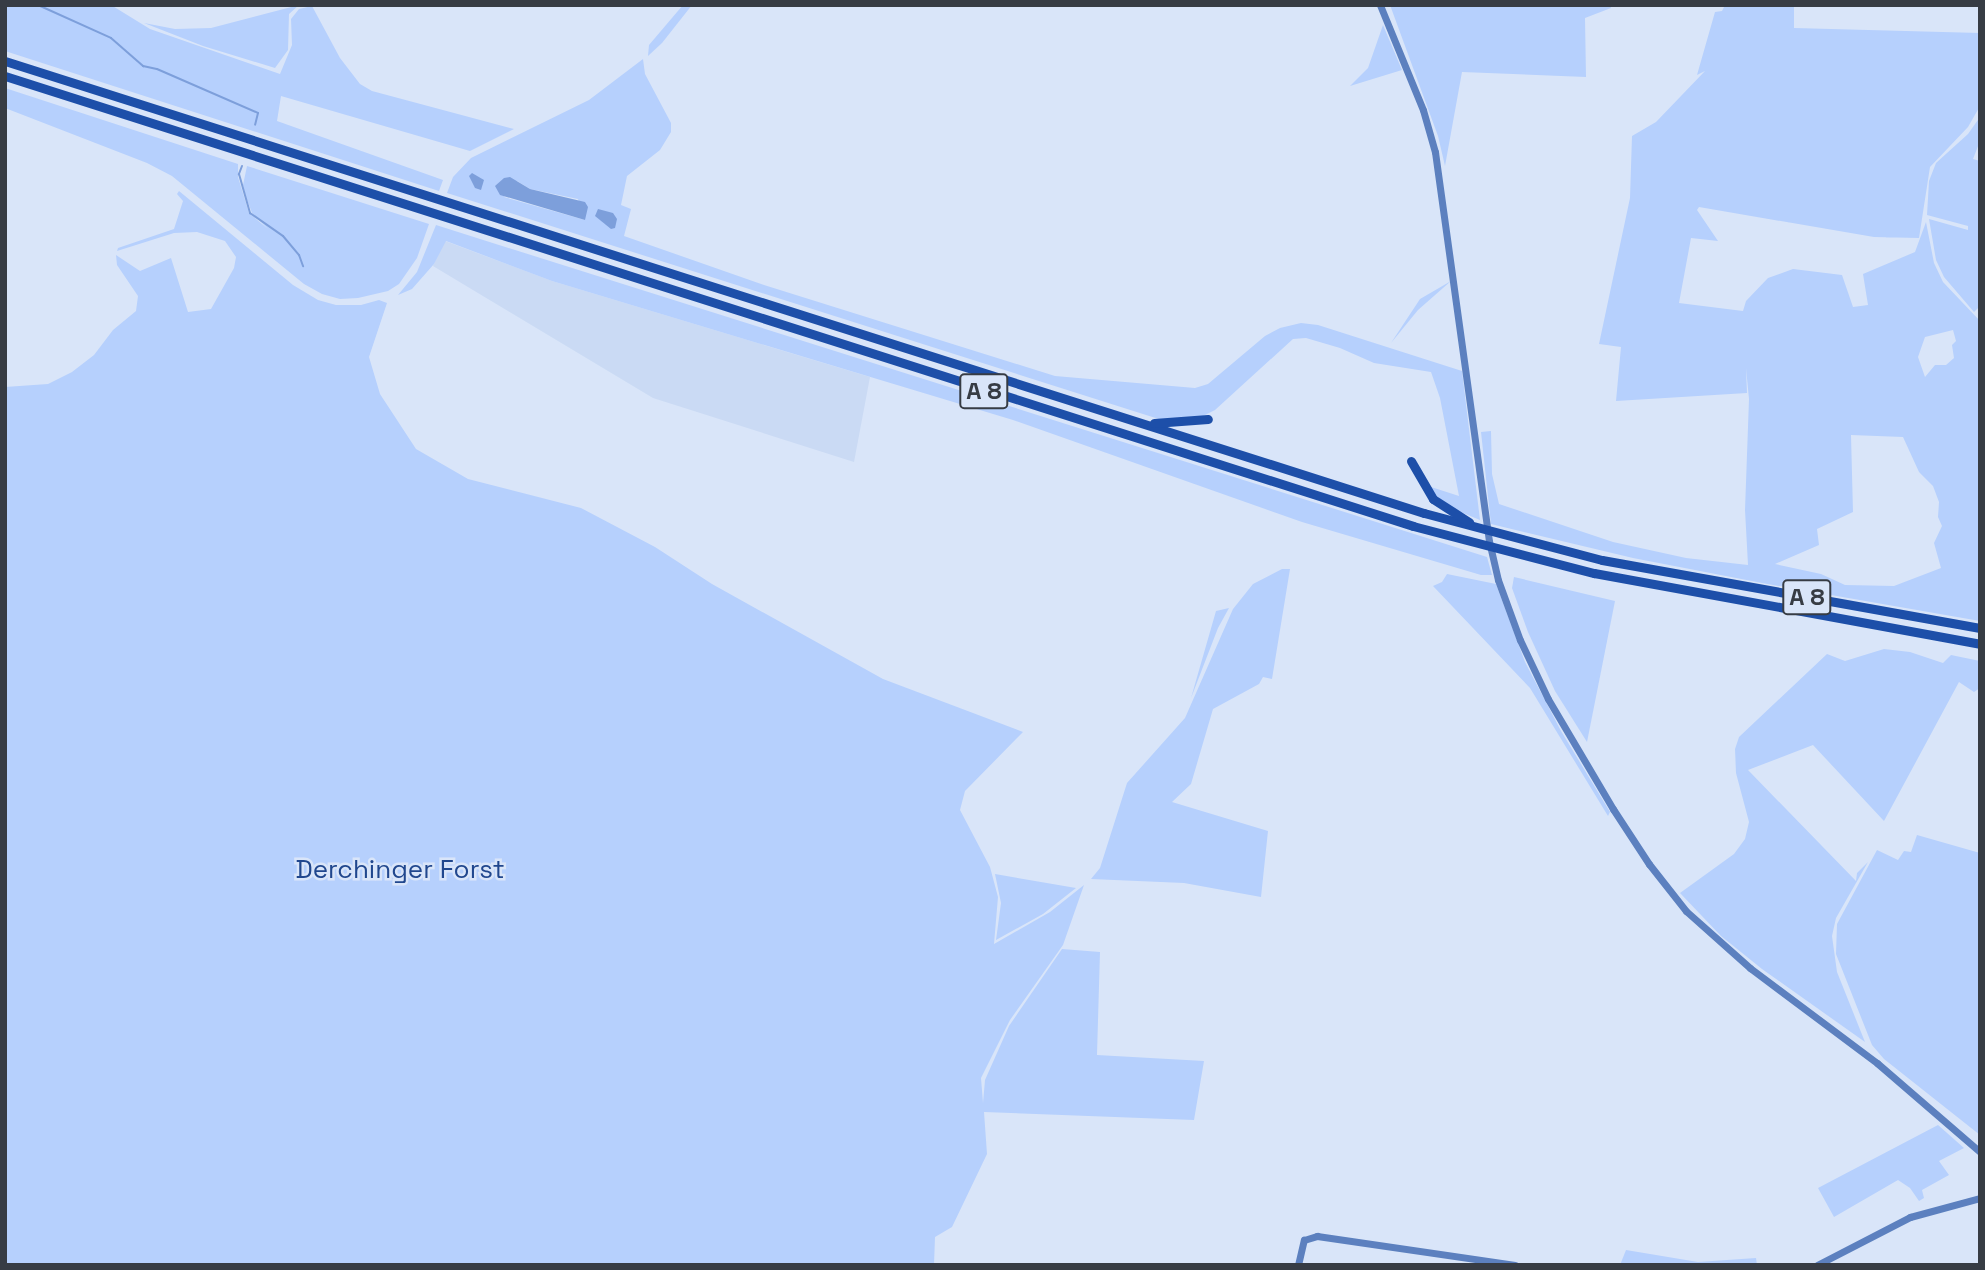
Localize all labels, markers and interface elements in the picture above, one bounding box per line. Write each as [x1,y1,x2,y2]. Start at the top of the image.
road number: A 8 [958,370,1010,412]
road number: A 8 [1781,576,1833,618]
park label: Derchinger Forst [295,854,505,886]

